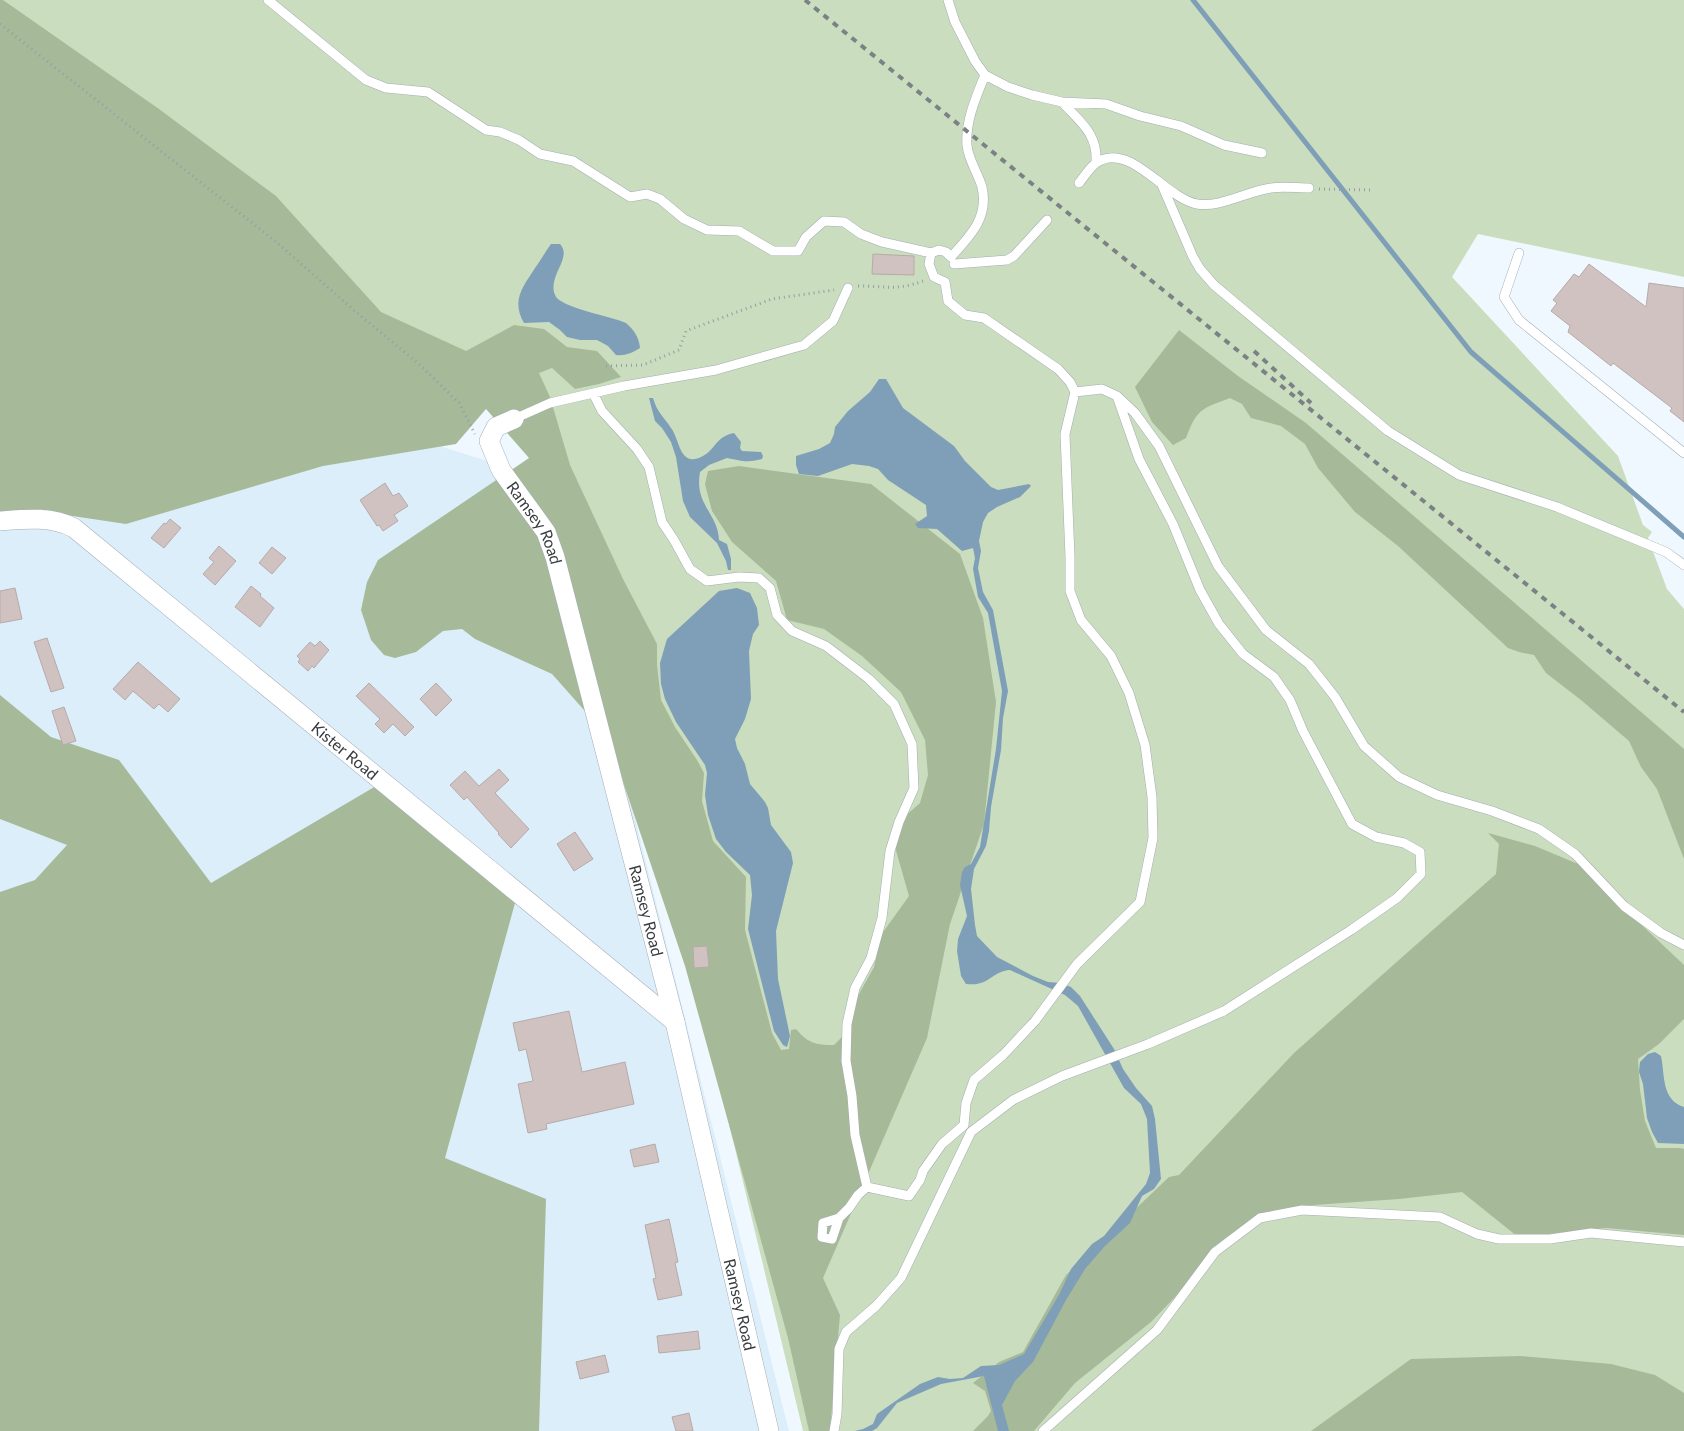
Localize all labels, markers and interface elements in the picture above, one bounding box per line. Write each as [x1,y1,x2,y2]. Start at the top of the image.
street label: Ramsey Road [503,477,566,566]
street label: Kister Road [308,717,382,783]
street label: Ramsey Road [626,863,668,958]
street label: Ramsey Road [721,1257,760,1352]

